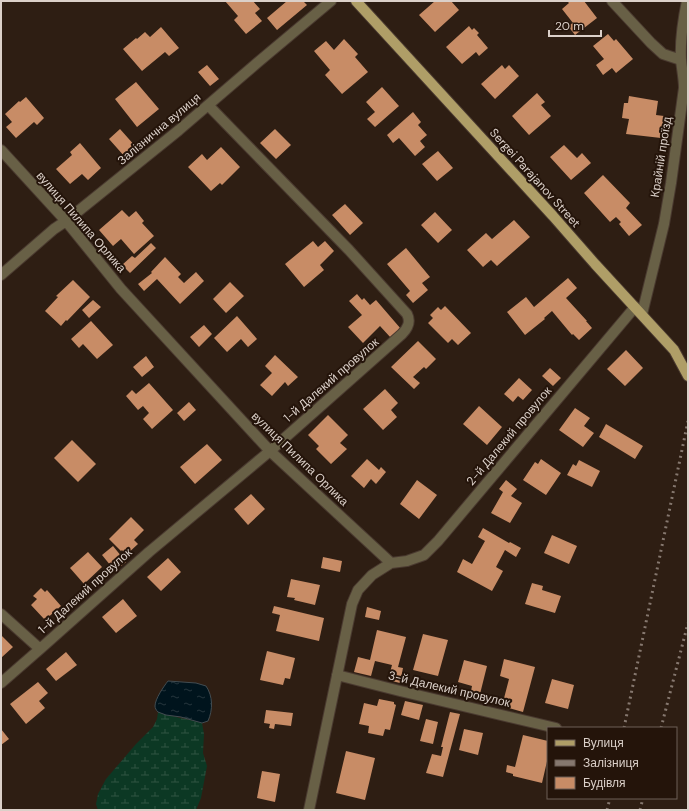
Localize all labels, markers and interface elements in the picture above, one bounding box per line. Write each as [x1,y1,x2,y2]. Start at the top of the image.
scale bar [549,12,601,38]
text: 20 m [555,18,584,34]
street label: Залізнична вулиця [114,89,204,169]
street label: Крайній проїзд [647,115,675,199]
street label: Sergei Parajanov Street [486,125,584,231]
street label: вулиця Пилипа Орлика [33,168,130,276]
street label: 1-й Далекий провулок [280,334,383,426]
street label: 2-й Далекий провулок [463,383,556,489]
street label: вулиця Пилипа Орлика [248,408,352,510]
street label: 1-й Далекий провулок [35,544,136,638]
street label: 3-й Далекий провулок [387,667,512,711]
legend [547,727,677,799]
text: Вулиця [583,735,624,751]
text: Залізниця [583,755,639,771]
text: Будівля [583,775,625,791]

